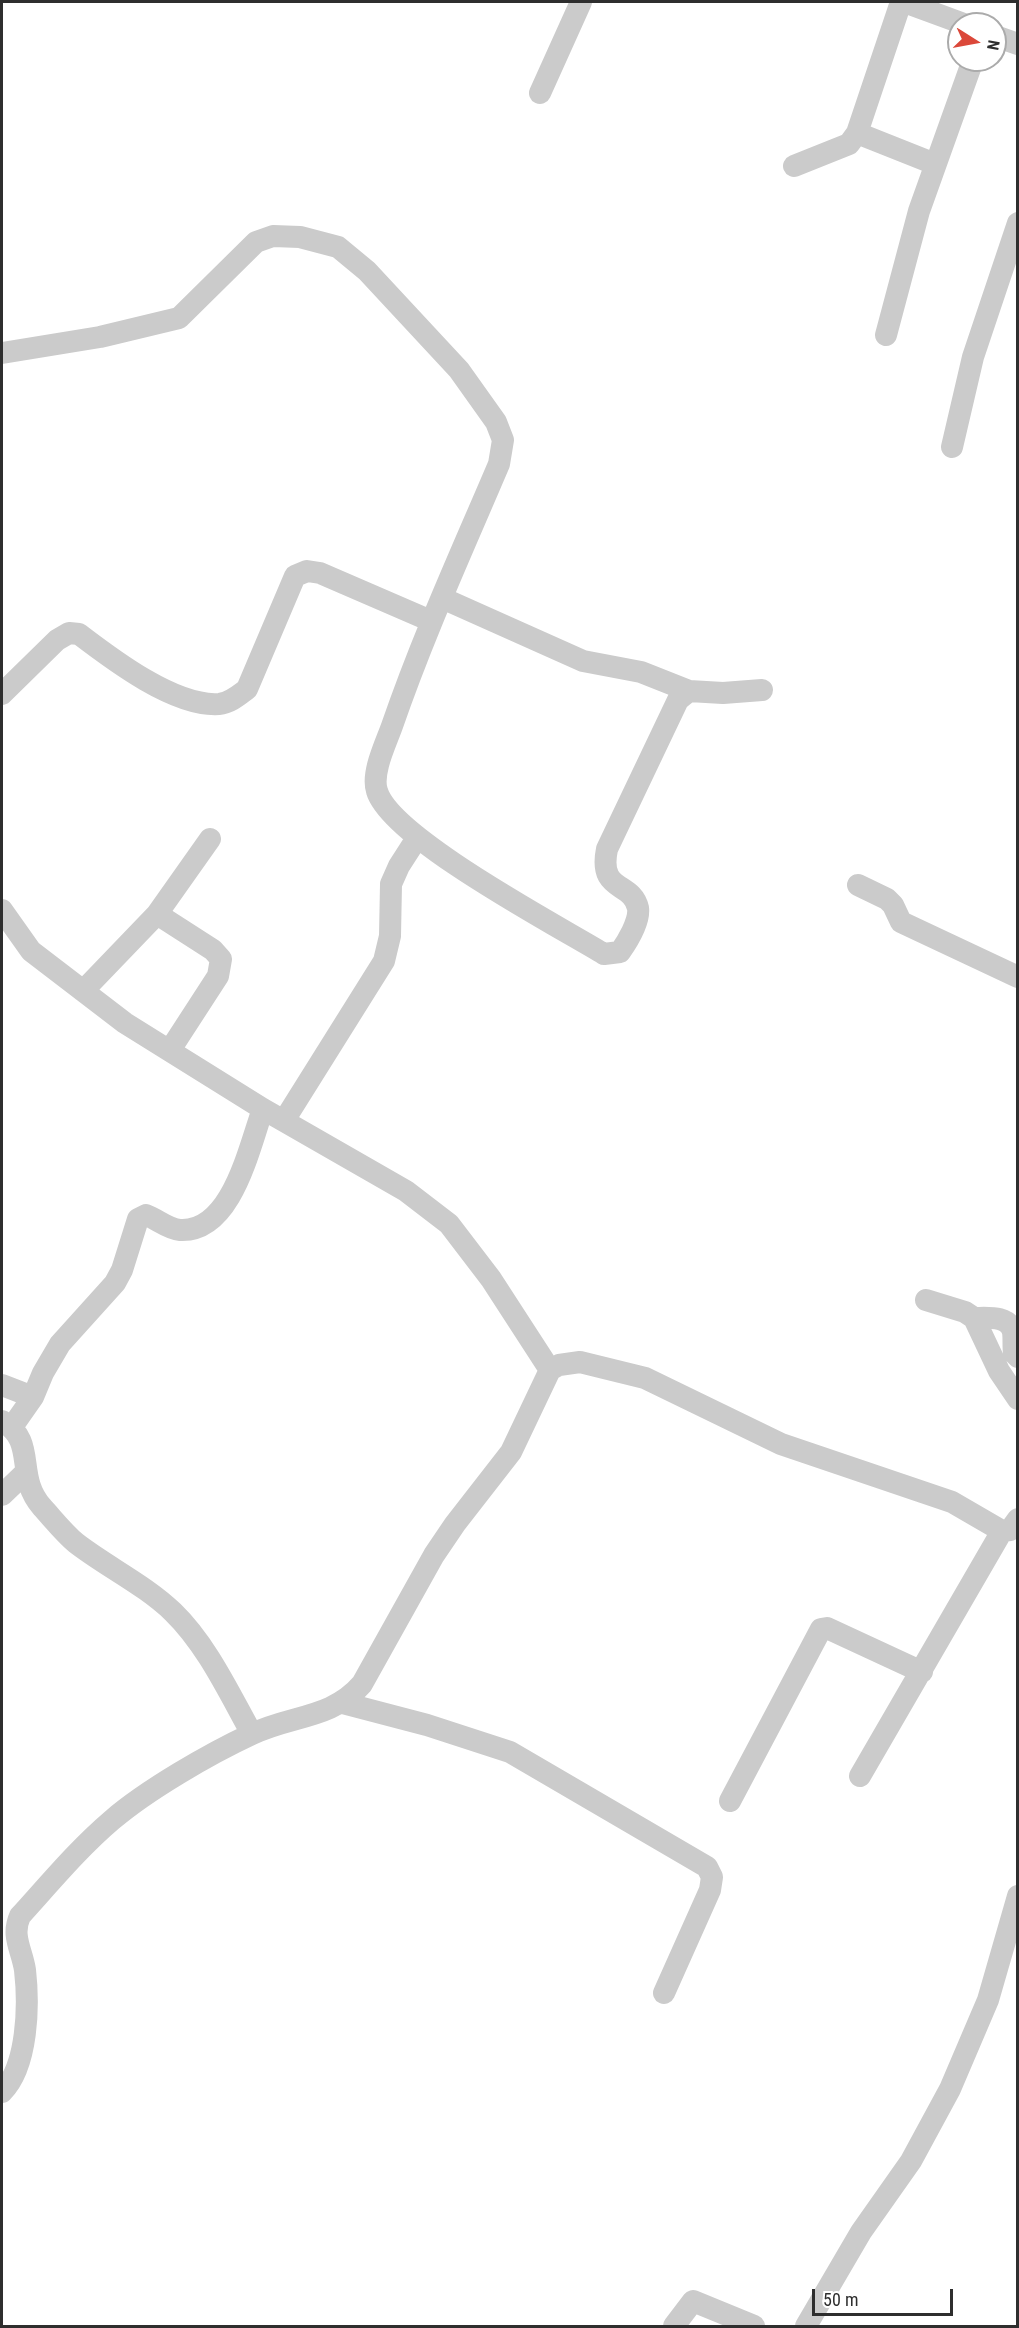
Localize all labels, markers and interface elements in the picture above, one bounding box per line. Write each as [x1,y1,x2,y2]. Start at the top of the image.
north arrow [947,12,1007,72]
text: N [983,39,1003,52]
scale bar [815,2277,956,2315]
text: 50 m [823,2289,858,2310]

